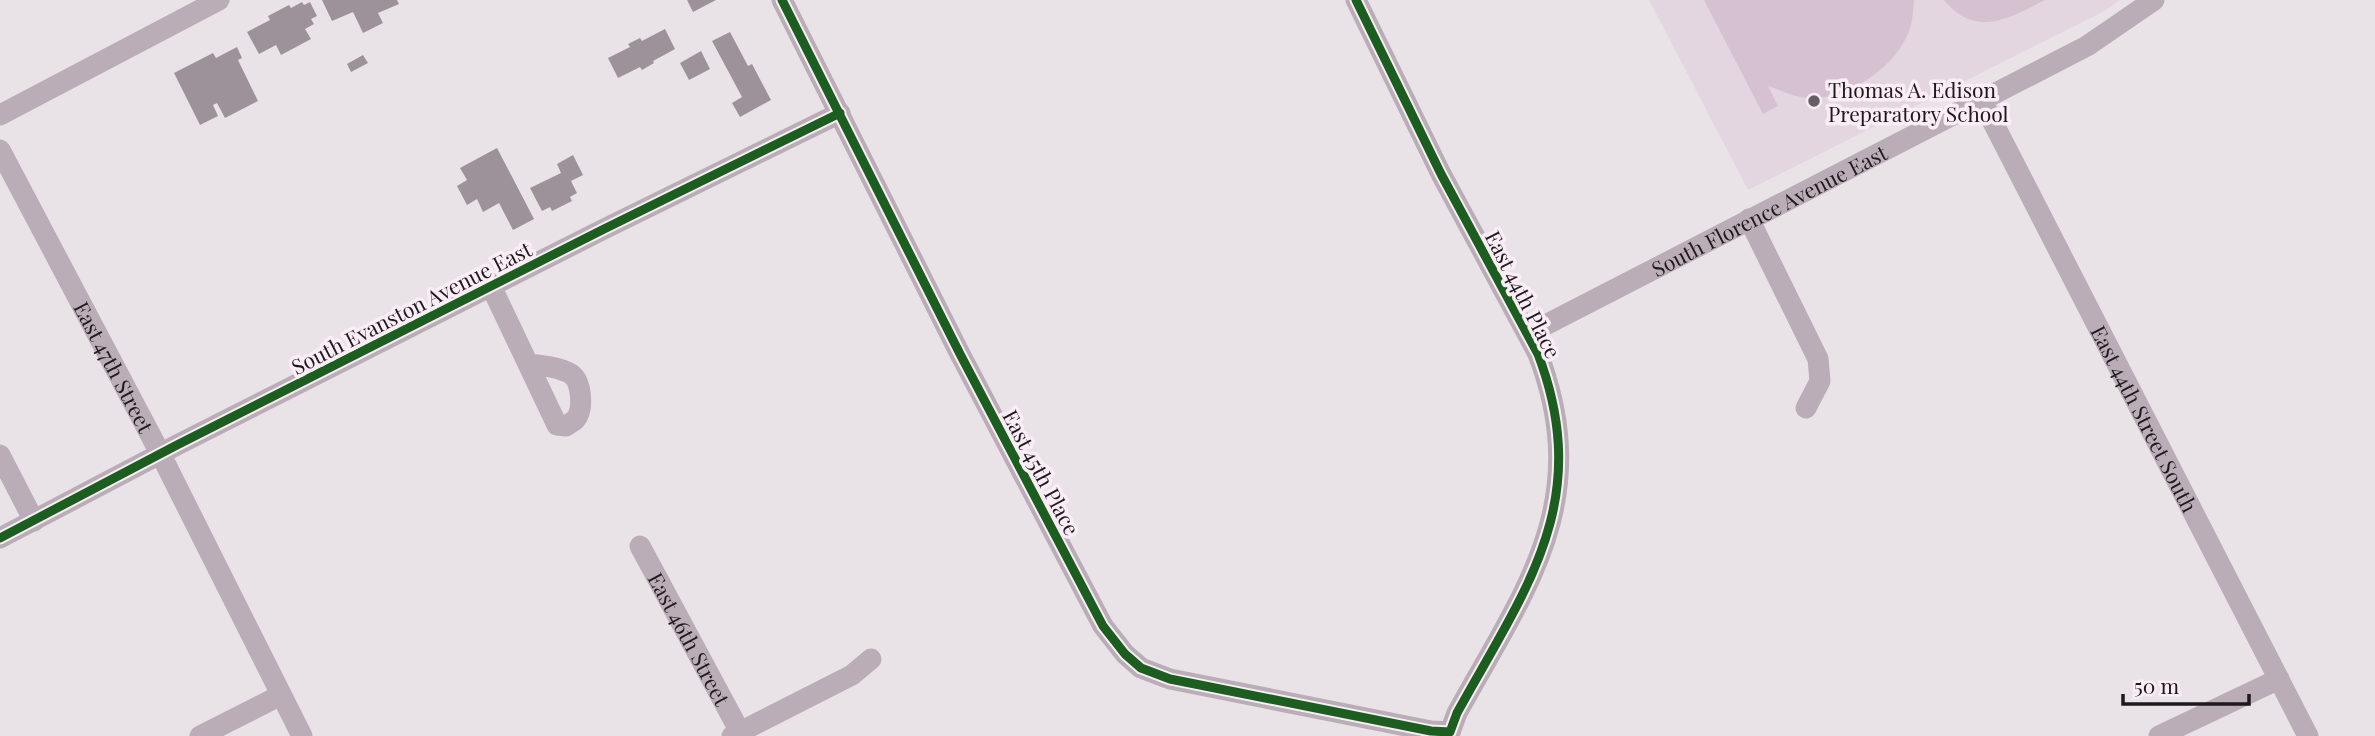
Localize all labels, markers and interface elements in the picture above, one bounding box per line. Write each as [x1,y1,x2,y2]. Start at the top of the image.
place label: Thomas A. Edison Preparatory School [1828,75,2009,127]
marker: Thomas A. Edison Preparatory School [1806,93,1822,109]
street label: South Florence Avenue East [1646,137,1892,282]
street label: East 44th Place [1480,225,1568,363]
street label: South Evanston Avenue East [286,234,536,380]
street label: East 47th Street [68,296,161,438]
street label: East 44th Street South [2085,320,2205,517]
street label: East 45th Place [997,405,1087,539]
street label: East 46th Street [643,567,737,710]
scale bar [2123,662,2249,706]
text: 50 m [2134,671,2180,699]

